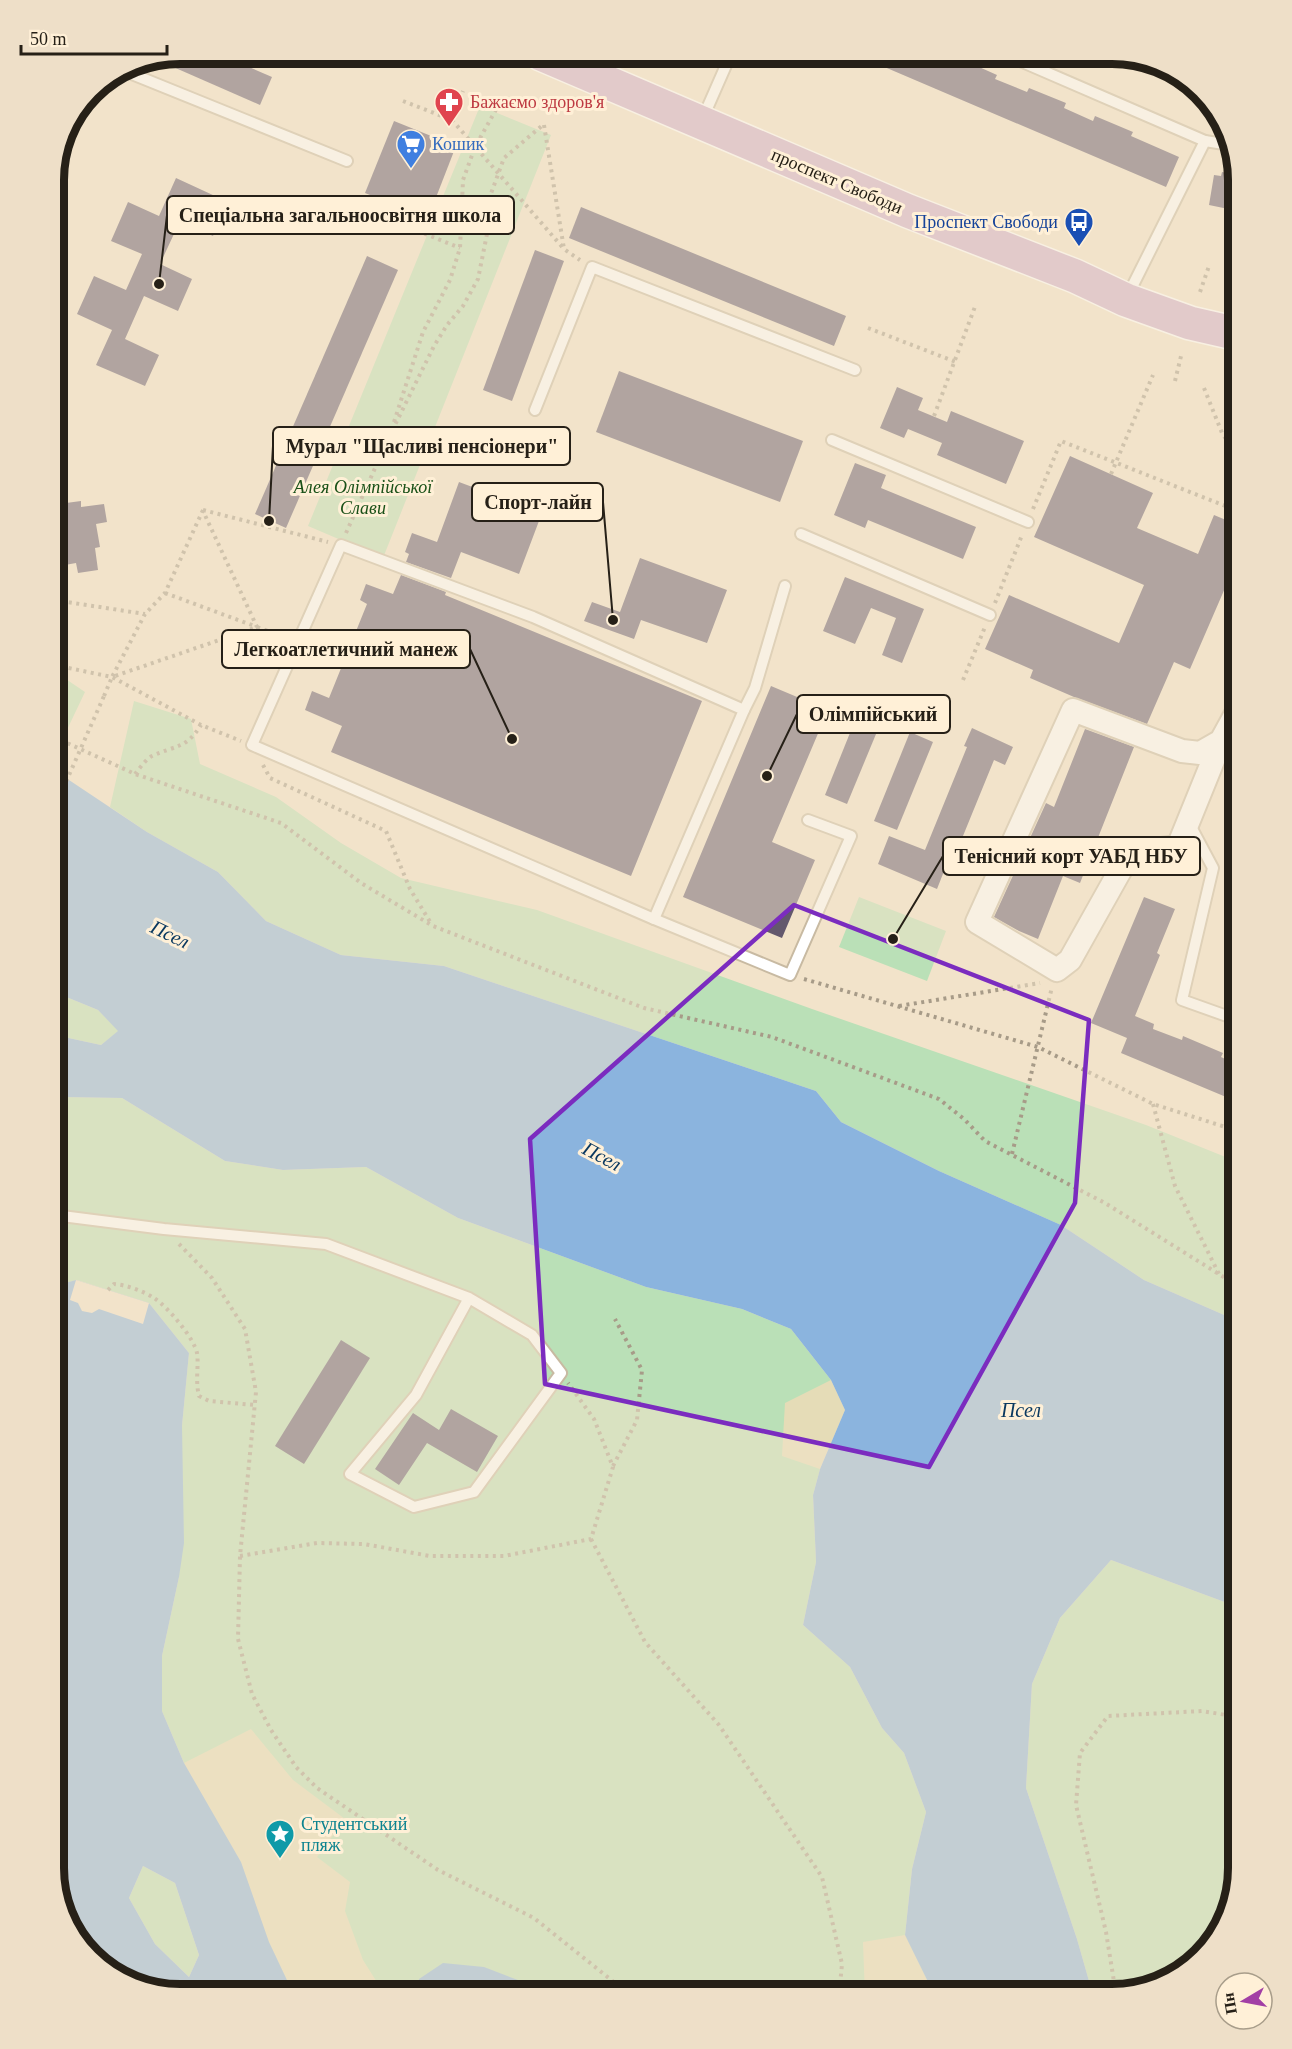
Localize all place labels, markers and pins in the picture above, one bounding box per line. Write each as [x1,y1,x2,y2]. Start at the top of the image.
pharmacy icon: Бажаємо здоров'я [433,86,465,128]
place label: Бажаємо здоров'я [470,92,604,112]
supermarket icon: Кошик [395,128,427,170]
place label: Кошик [432,134,485,154]
callout: Спеціальна загальноосвітня школа [167,196,514,234]
bus stop icon: Проспект Свободи [1063,206,1095,248]
place label: Проспект Свободи [914,212,1058,232]
callout: Мурал "Щасливі пенсіонери" [273,427,570,465]
callout: Спорт-лайн [472,483,603,521]
callout: Легкоатлетичний манеж [222,630,470,668]
callout: Олімпійський [797,695,950,733]
callout: Тенісний корт УАБД НБУ [943,837,1200,875]
place label: Студентський пляж [301,1814,408,1855]
place icon: Студентський пляж [264,1818,296,1860]

